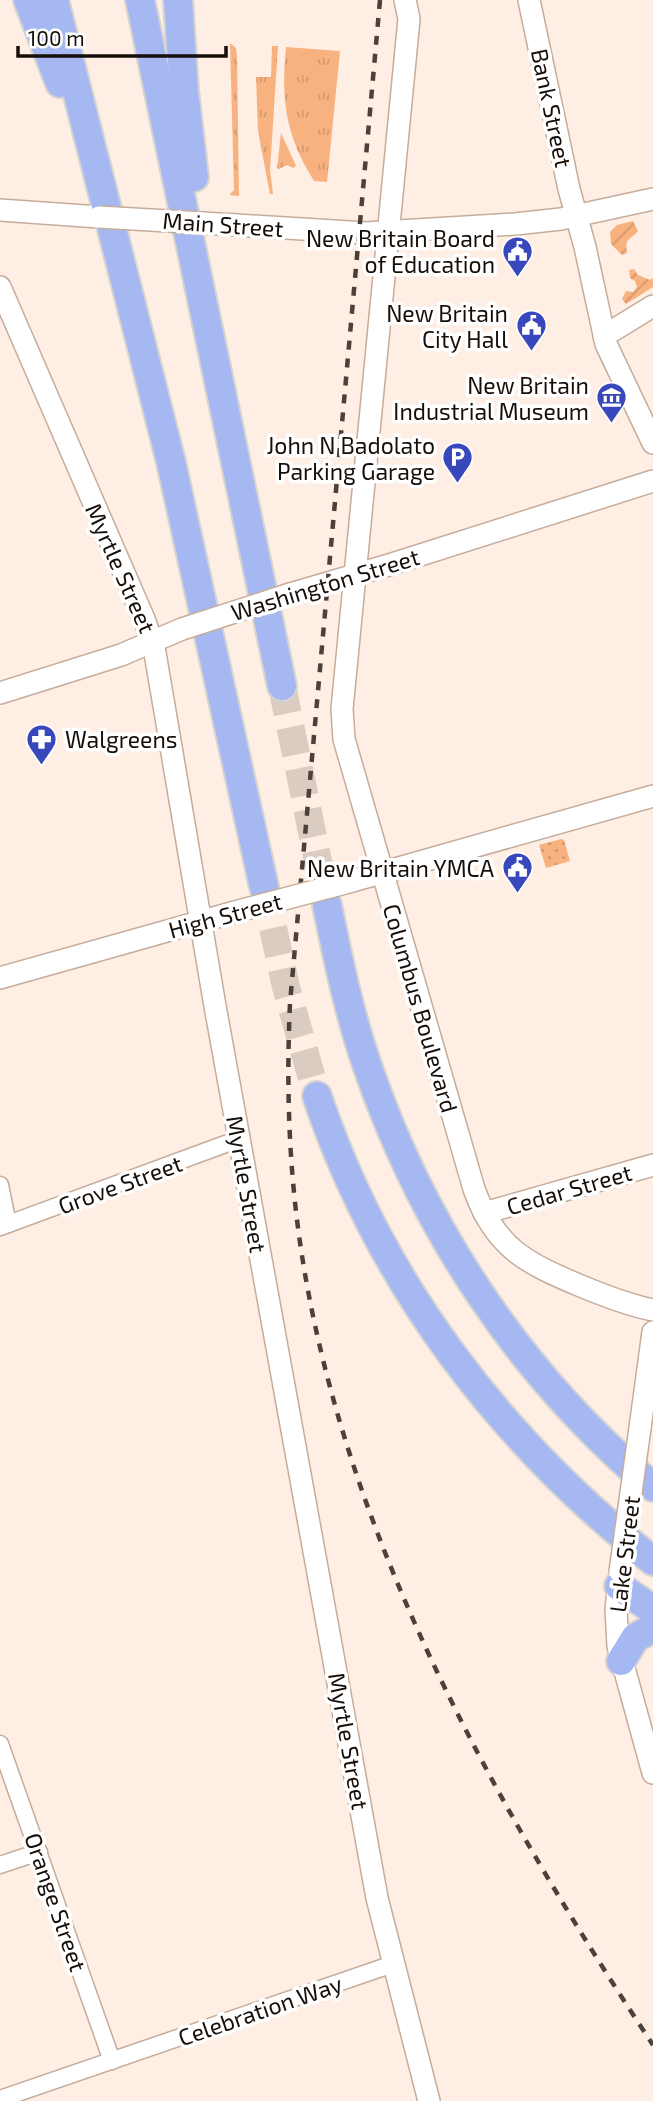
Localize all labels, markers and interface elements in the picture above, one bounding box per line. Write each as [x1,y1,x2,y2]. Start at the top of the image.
scale bar [18,14,226,58]
text: 100 m [28,25,85,50]
street label: Bank Street [526,46,578,170]
street label: Main Street [162,206,285,242]
place label: New Britain Board of Education [306,224,495,278]
public building icon: New Britain Board of Education [501,234,535,278]
place label: New Britain City Hall [386,299,508,353]
public building icon: New Britain City Hall [514,309,548,353]
place label: New Britain Industrial Museum [393,371,589,425]
museum icon: New Britain Industrial Museum [595,381,629,425]
place label: John N Badolato Parking Garage [267,431,435,485]
parking icon: John N Badolato Parking Garage [441,441,475,485]
street label: Myrtle Street [80,499,162,637]
street label: Washington Street [228,542,423,626]
pharmacy icon: Walgreens [25,722,59,766]
place label: Walgreens [65,725,178,753]
public building icon: New Britain YMCA [500,851,534,895]
place label: New Britain YMCA [307,854,495,882]
street label: High Street [165,886,285,944]
street label: Columbus Boulevard [378,900,464,1116]
street label: Myrtle Street [221,1113,273,1255]
street label: Grove Street [54,1149,186,1219]
street label: Cedar Street [503,1158,635,1220]
street label: Lake Street [603,1494,645,1614]
street label: Myrtle Street [323,1670,375,1812]
street label: Orange Street [19,1829,93,1975]
street label: Celebration Way [174,1969,346,2051]

